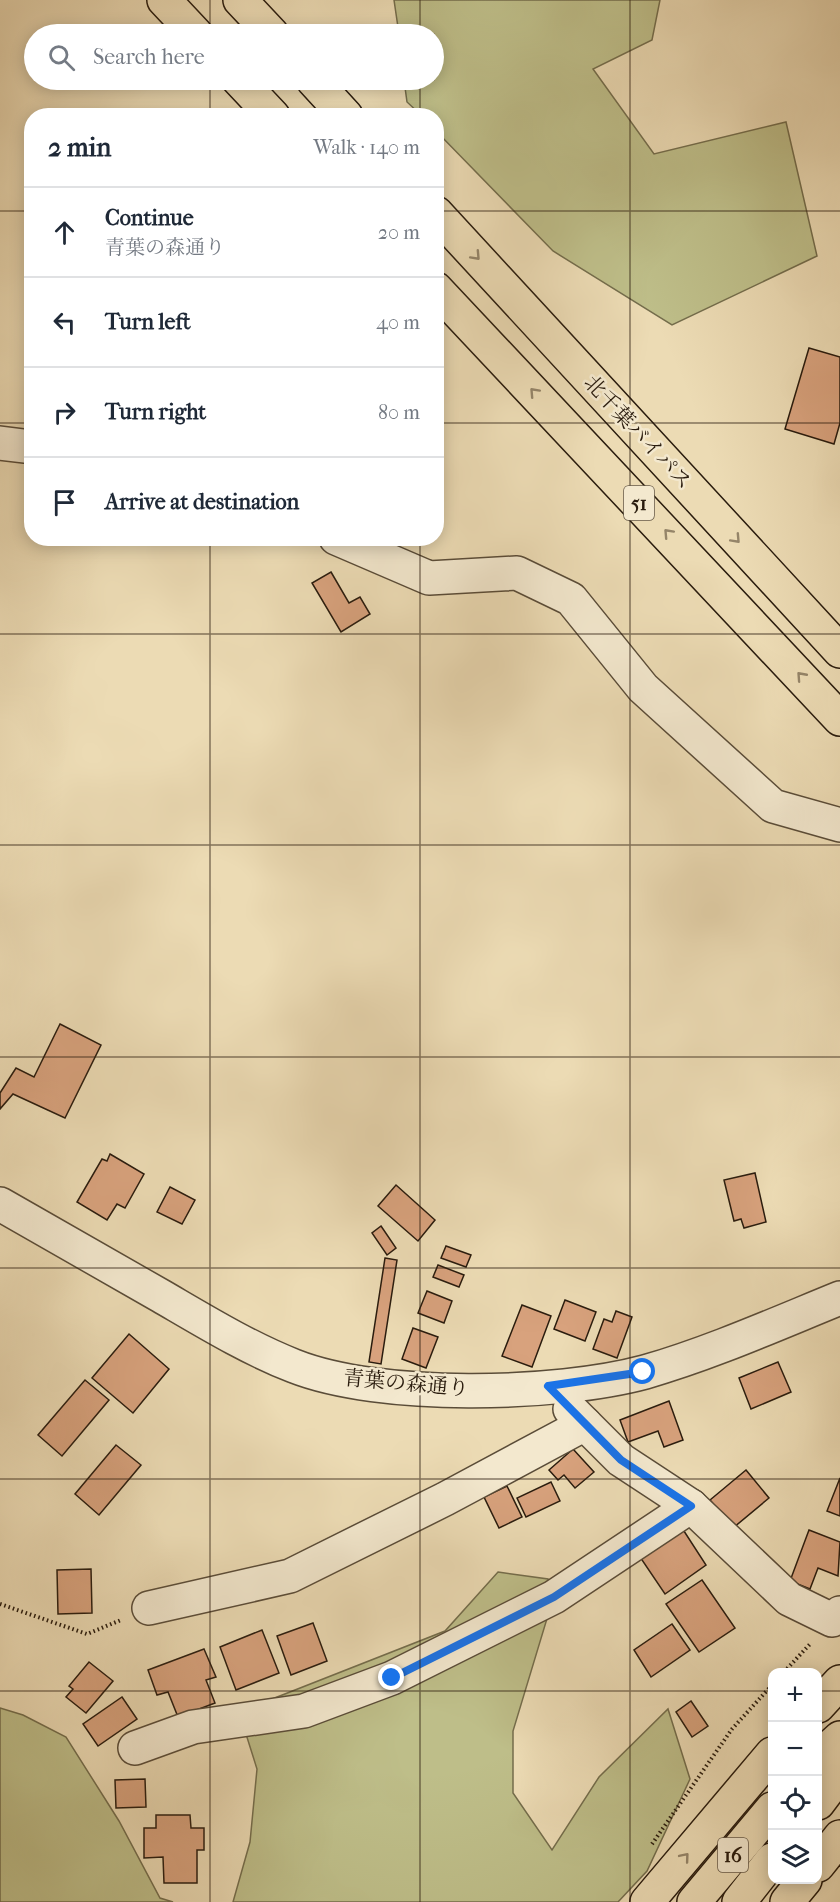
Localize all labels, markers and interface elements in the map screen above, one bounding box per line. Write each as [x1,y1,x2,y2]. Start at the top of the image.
search box [24,24,444,90]
icon: search [45,41,78,74]
text: Search here [93,44,205,70]
text: 2 min [48,132,111,163]
text: Walk · 140 m [313,136,420,159]
text: Continue [105,205,194,231]
icon: ahead [48,216,81,249]
text: 20 m [378,221,420,244]
text: 青葉の森通り [105,236,225,259]
one-way arrow [469,249,480,260]
icon: left [48,306,81,339]
text: Turn left [105,309,191,335]
text: 40 m [376,311,420,334]
street label: 北千葉バイパス [579,370,697,494]
one-way arrow [530,388,541,398]
icon: right [48,396,81,429]
text: Turn right [105,399,206,425]
text: 80 m [378,401,420,424]
icon: arrive [48,486,81,519]
road number: 51 [624,486,654,520]
text: Arrive at destination [105,489,299,515]
one-way arrow [664,530,675,540]
one-way arrow [729,531,740,542]
one-way arrow [797,672,808,683]
route start [629,1358,655,1384]
street label: 青葉の森通り [342,1366,470,1400]
route end [378,1664,404,1690]
map controls [768,1668,822,1884]
button: + [768,1668,822,1722]
button: − [768,1722,822,1776]
button: locate [768,1776,822,1830]
button: layers [768,1830,822,1884]
road number: 16 [718,1838,748,1872]
one-way arrow [678,1853,689,1864]

